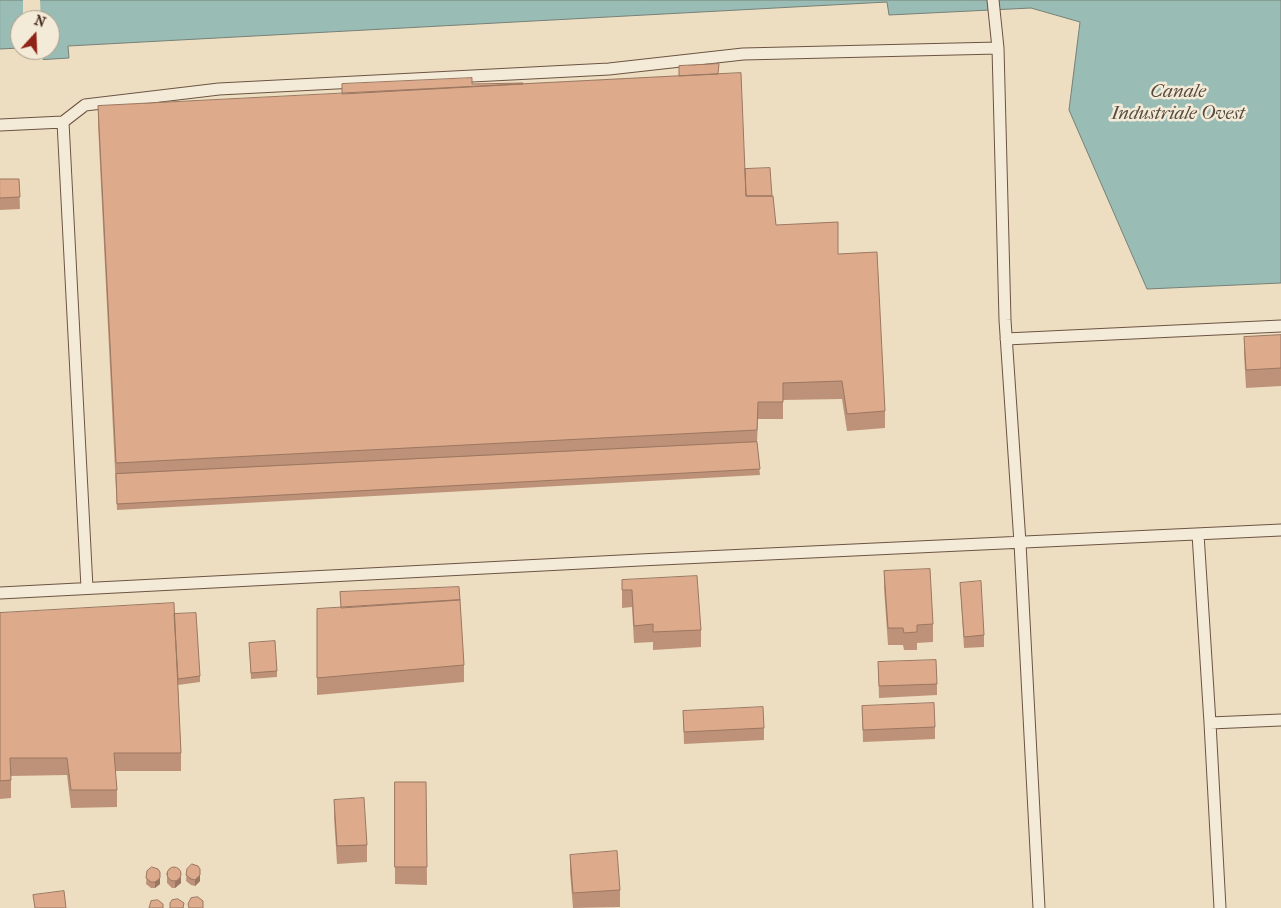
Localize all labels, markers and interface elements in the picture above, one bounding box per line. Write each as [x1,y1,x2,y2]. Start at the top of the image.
north arrow [10,10,60,60]
text: N [32,12,48,31]
water label: Canale Industriale Ovest [1111,81,1245,125]

